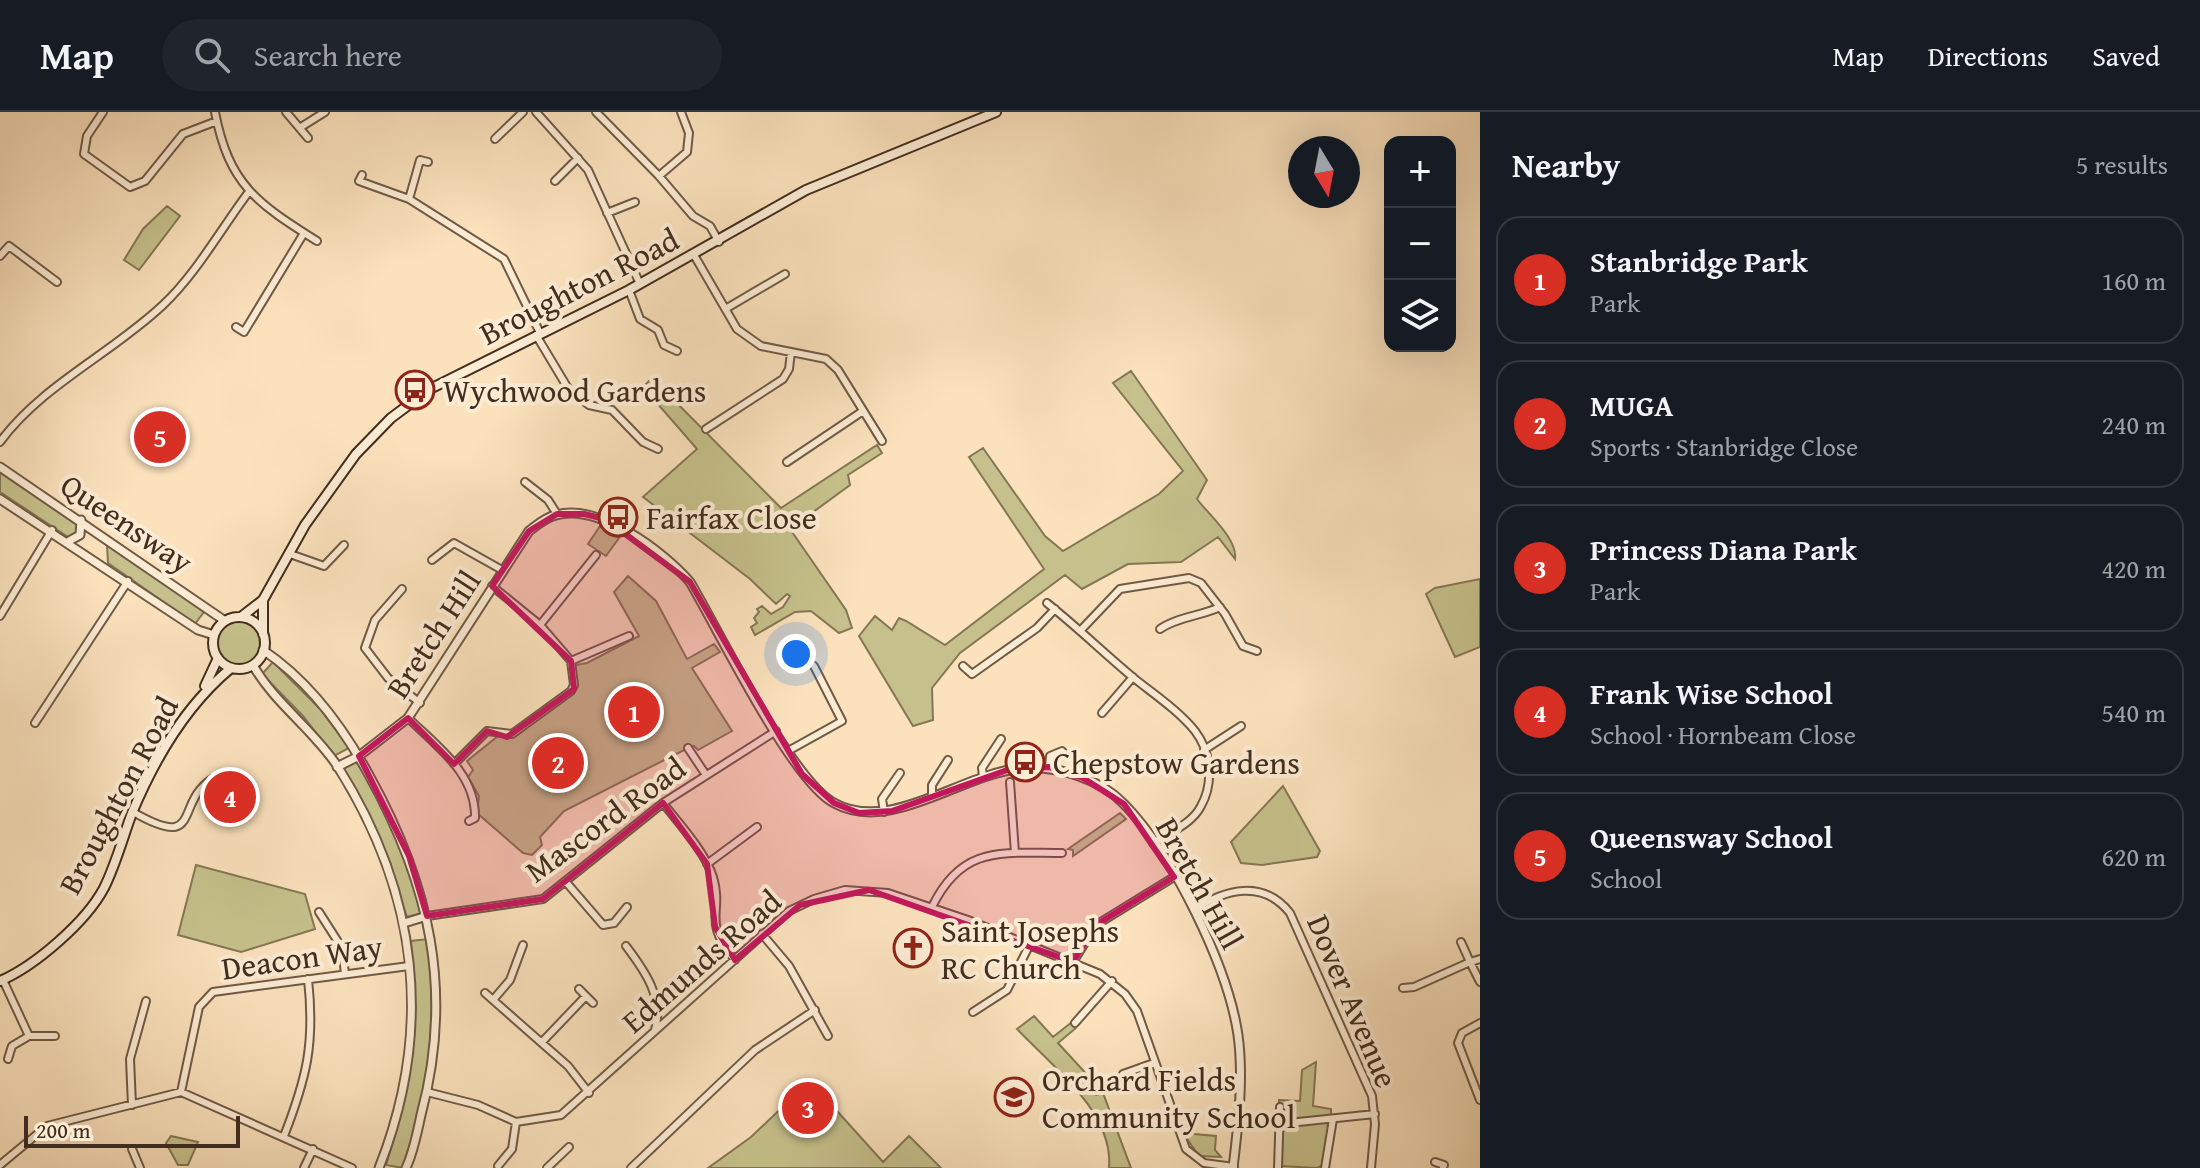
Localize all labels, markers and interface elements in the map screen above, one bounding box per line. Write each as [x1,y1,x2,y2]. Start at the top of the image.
search box [162,19,722,91]
text: Map [40,27,114,83]
icon: search [190,33,234,77]
text: Search here [254,33,402,77]
text: Map [1832,35,1884,76]
text: Directions [1928,35,2048,76]
text: Saved [2092,35,2160,76]
north arrow [1288,136,1360,208]
map controls [1384,136,1456,352]
button: + [1384,136,1456,208]
text: Nearby [1512,140,1621,189]
text: 5 results [2076,145,2168,184]
button: − [1384,208,1456,280]
street label: Broughton Road [471,216,687,356]
text: Stanbridge Park [1590,239,1808,283]
text: 1 [1533,261,1547,300]
text: 160 m [2101,261,2166,300]
button: layers [1384,280,1456,352]
text: Park [1590,283,1640,322]
place label: Wychwood Gardens [443,367,706,414]
bus stop icon: Wychwood Gardens [394,369,436,411]
text: MUGA [1590,383,1673,427]
text: 2 [1533,405,1547,444]
text: 240 m [2101,405,2166,444]
pin: 5 [134,407,186,467]
text: Sports · Stanbridge Close [1590,427,1858,466]
street label: Queensway [51,461,203,585]
place label: Fairfax Close [646,494,817,541]
bus stop icon: Fairfax Close [597,496,639,538]
text: Princess Diana Park [1590,527,1857,571]
text: 3 [1533,549,1547,588]
text: 420 m [2101,549,2166,588]
street label: Bretch Hill [374,561,492,707]
text: Park [1590,571,1640,610]
your location [776,634,816,674]
text: Frank Wise School [1590,671,1833,715]
pin: 1 [608,682,660,742]
street label: Broughton Road [46,688,190,902]
text: 4 [1533,693,1547,732]
text: 540 m [2101,693,2166,732]
text: School · Hornbeam Close [1590,715,1856,754]
pin: 2 [532,733,584,793]
place label: Chepstow Gardens [1053,739,1300,786]
bus stop icon: Chepstow Gardens [1004,741,1046,783]
street label: Mascord Road [515,745,695,893]
pin: 4 [204,767,256,827]
street label: Bretch Hill [1145,809,1255,957]
text: Queensway School [1590,815,1833,859]
text: 5 [1533,837,1547,876]
text: 620 m [2101,837,2166,876]
text: School [1590,859,1662,898]
street label: Edmunds Road [611,878,791,1044]
place label: Saint Josephs RC Church [941,907,1119,991]
street label: Dover Avenue [1295,907,1411,1095]
street label: Deacon Way [218,922,386,992]
church icon: Saint Josephs RC Church [892,927,934,969]
place label: Orchard Fields Community School [1042,1056,1296,1140]
school or university icon: Orchard Fields Community School [993,1076,1035,1118]
pin: 3 [782,1078,834,1138]
scale bar [24,1112,240,1148]
text: 200 m [36,1114,91,1146]

